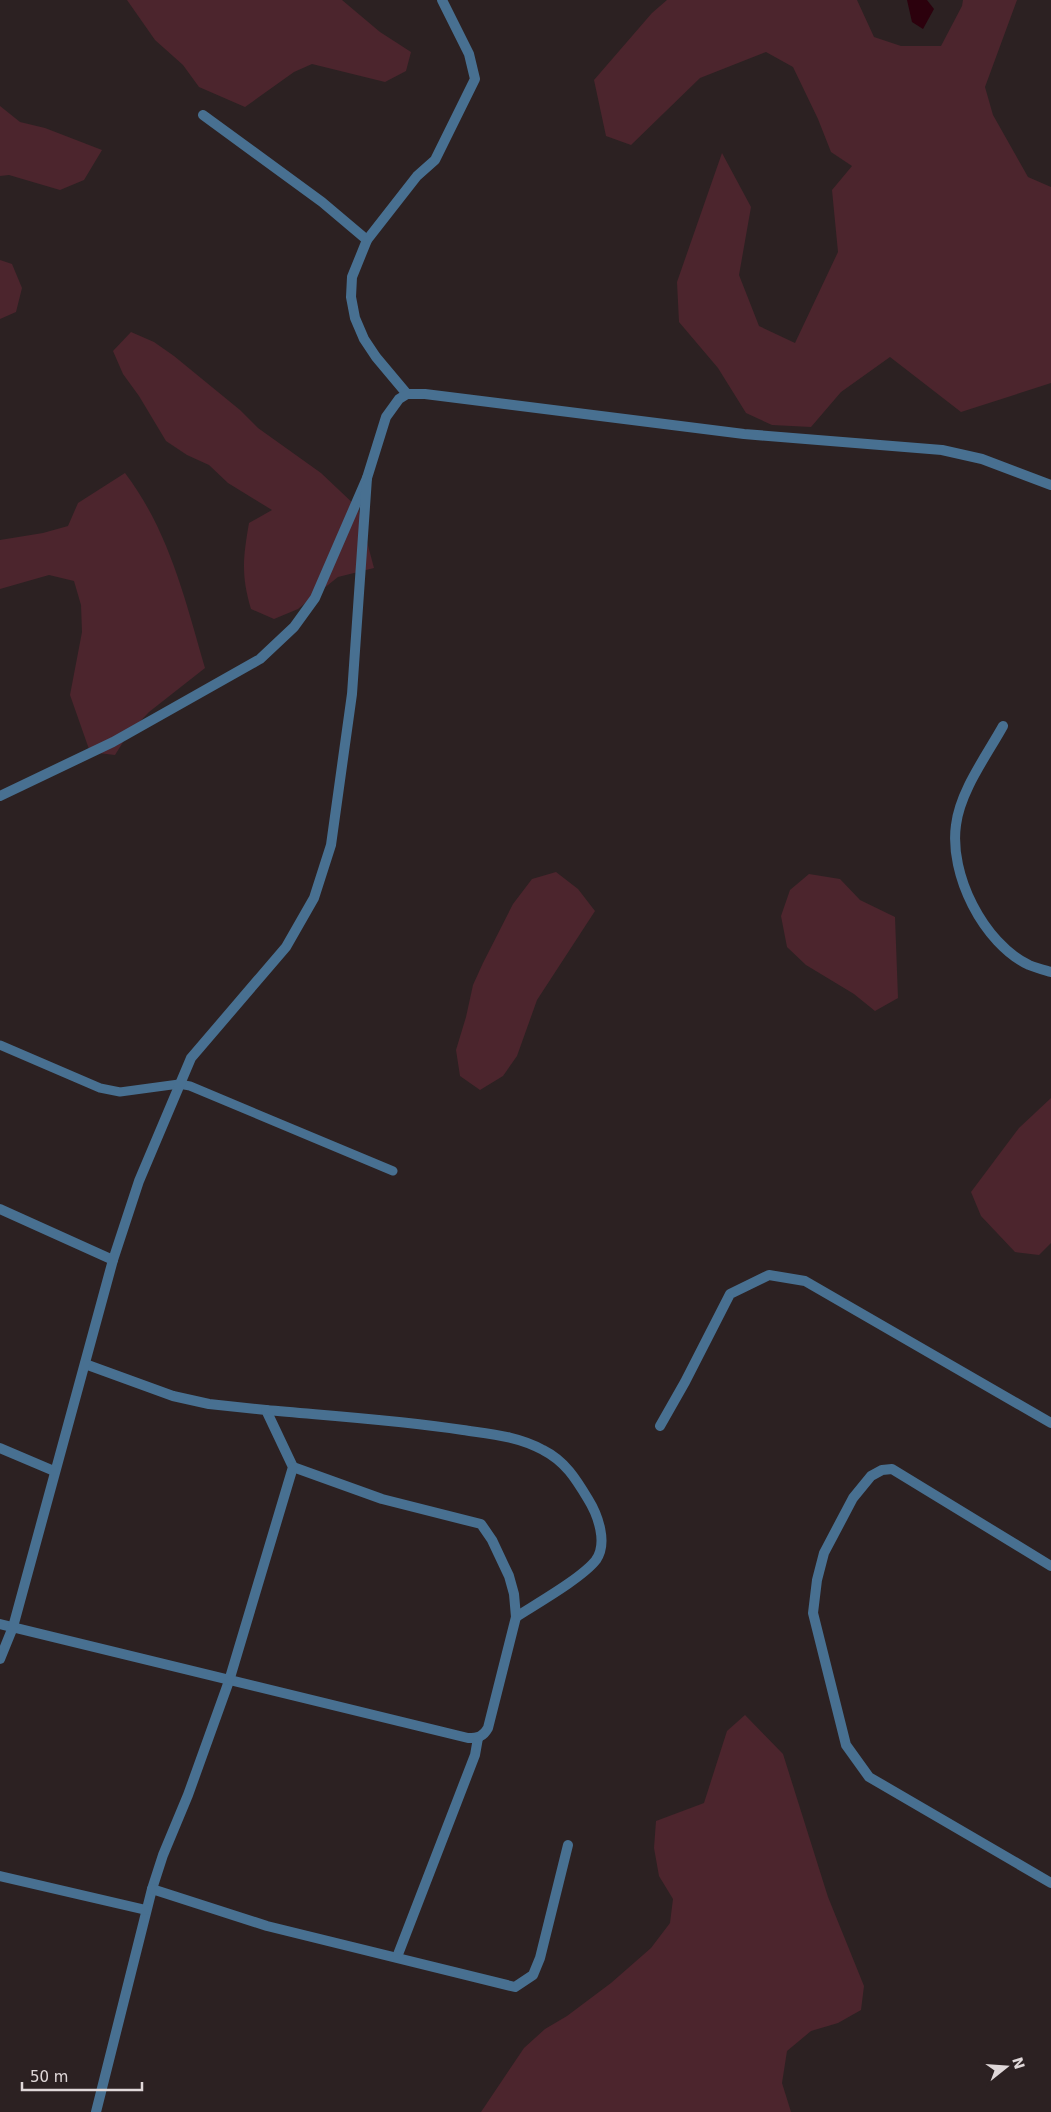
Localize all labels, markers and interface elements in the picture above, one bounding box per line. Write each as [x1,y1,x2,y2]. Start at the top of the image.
north arrow [981,2042,1031,2092]
text: N [1009,2055,1028,2071]
scale bar [22,2060,142,2092]
text: 50 m [30,2068,68,2086]

